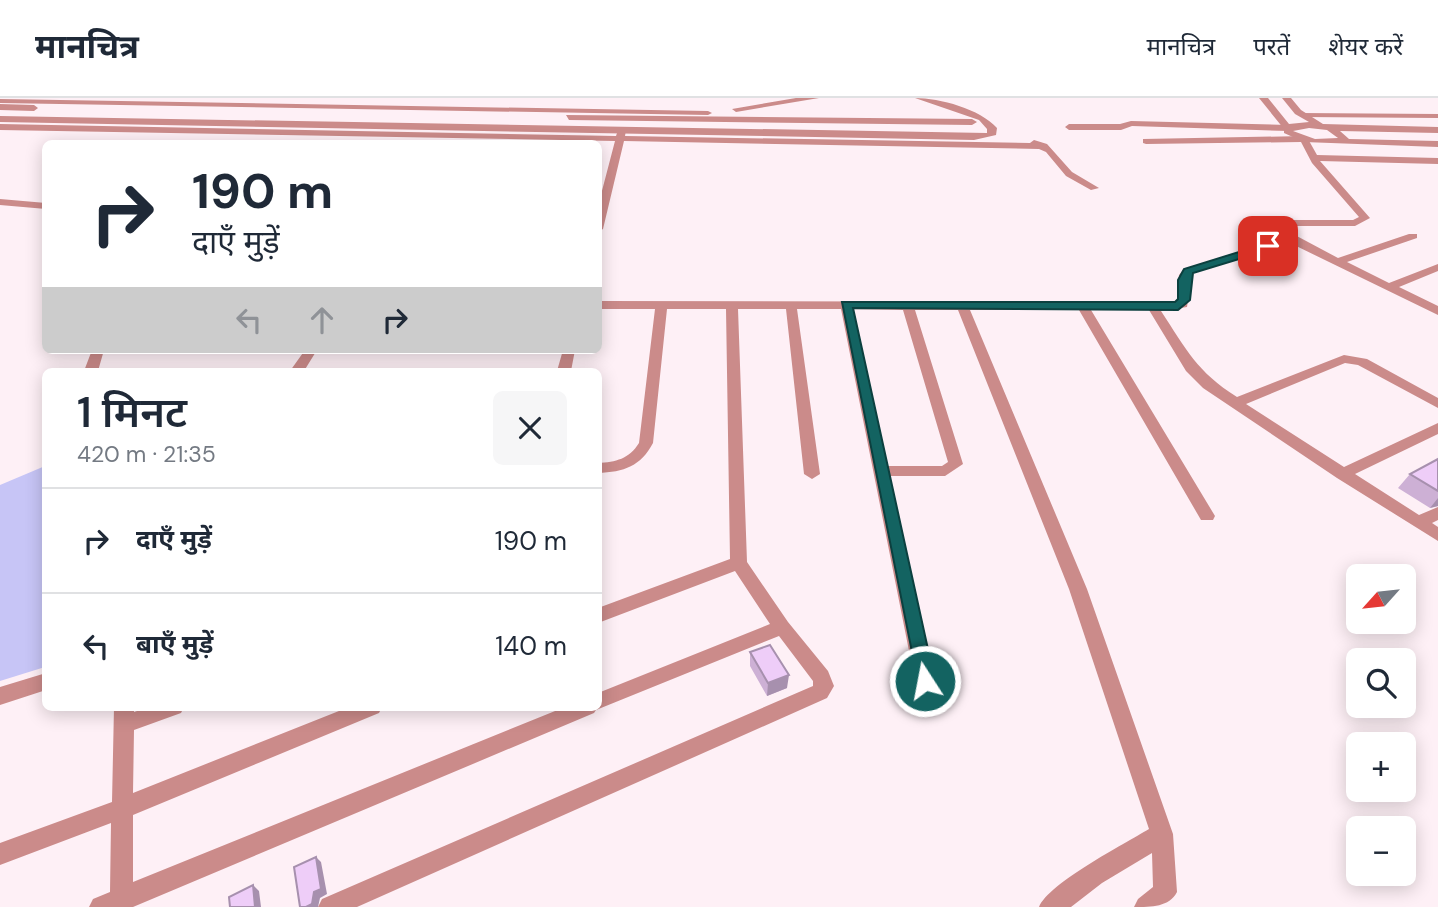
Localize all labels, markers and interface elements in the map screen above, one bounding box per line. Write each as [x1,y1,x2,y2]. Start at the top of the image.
text: मानचित्र [35,25,139,68]
text: मानचित्र [1147,31,1215,62]
text: परतें [1253,31,1290,62]
text: शेयर करें [1328,31,1403,62]
text: 190 m [192,159,333,223]
icon: right [77,168,168,259]
pin [1238,216,1298,276]
text: दाएँ मुड़ें [192,221,280,263]
icon: arrive [1249,227,1287,265]
icon: left [230,301,268,339]
icon: ahead [303,301,341,339]
icon: right [376,301,414,339]
text: 1 मिनट [77,385,187,440]
button: close [493,391,567,465]
text: 420 m · 21:35 [77,439,216,469]
icon: right [77,522,115,560]
text: दाएँ मुड़ें [136,522,212,556]
text: 190 m [495,524,567,558]
north arrow [1346,564,1416,634]
map controls [1346,564,1416,886]
icon: left [77,627,115,665]
text: बाएँ मुड़ें [136,627,213,661]
text: 140 m [495,629,567,663]
position arrow [888,644,962,718]
button: search [1346,648,1416,718]
button: + [1346,732,1416,802]
button: − [1346,816,1416,886]

